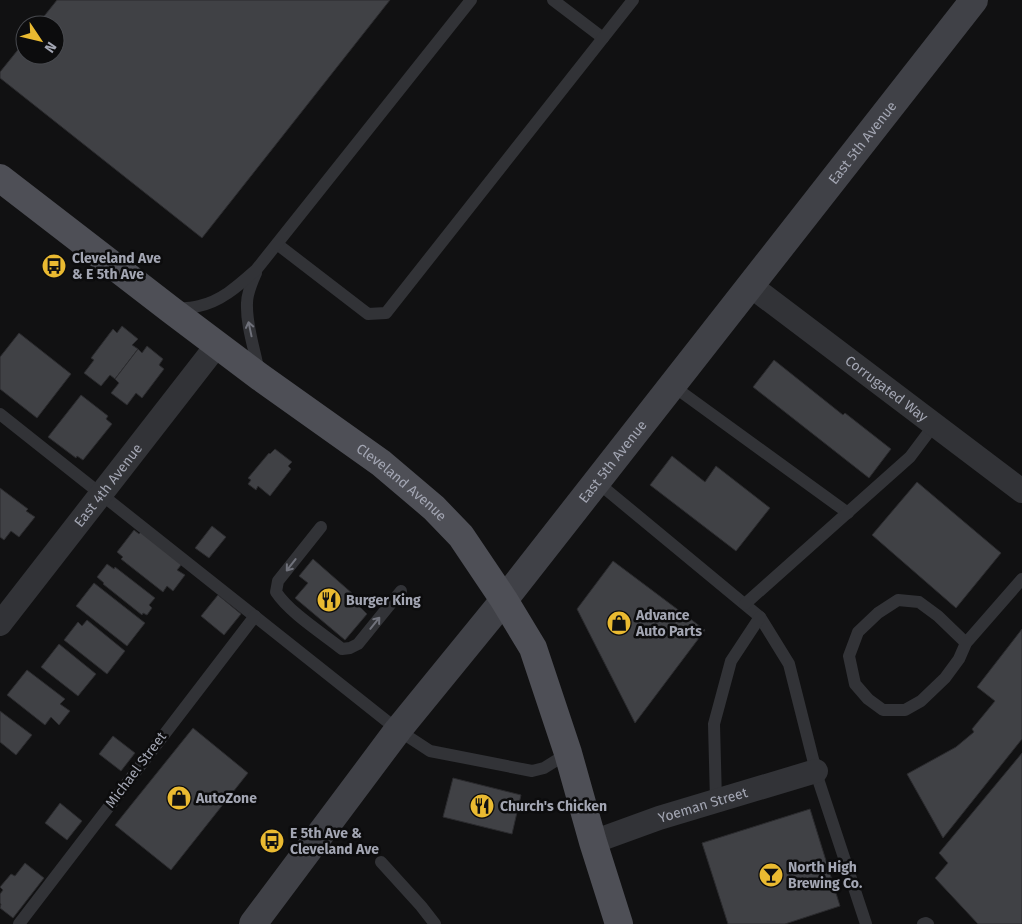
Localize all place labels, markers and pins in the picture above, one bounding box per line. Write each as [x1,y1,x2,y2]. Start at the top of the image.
place label: Cleveland Ave & E 5th Ave [72,250,161,283]
bus stop icon: Cleveland Ave & E 5th Ave [41,253,67,279]
restaurant icon: Burger King [316,587,342,613]
place label: Burger King [346,592,421,609]
place label: Advance Auto Parts [635,607,702,640]
shop icon: Advance Auto Parts [606,610,632,636]
shop icon: AutoZone [166,785,192,811]
place label: AutoZone [195,790,257,807]
restaurant icon: Church's Chicken [469,793,495,819]
place label: Church's Chicken [500,798,607,815]
place label: E 5th Ave & Cleveland Ave [290,825,379,858]
bus stop icon: E 5th Ave & Cleveland Ave [259,828,285,854]
place label: North High Brewing Co. [788,859,862,892]
bar icon: North High Brewing Co. [758,862,784,888]

